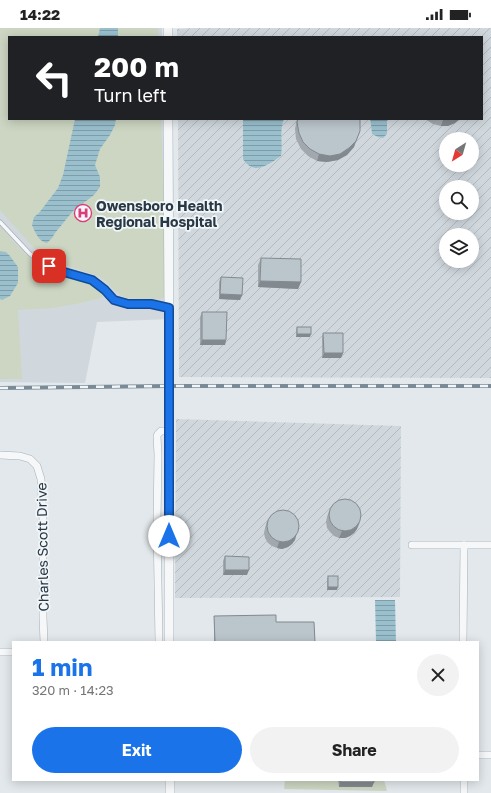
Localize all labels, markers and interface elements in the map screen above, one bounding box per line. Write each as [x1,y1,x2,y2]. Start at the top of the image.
text: 14:22 [20,5,60,23]
text: 200 m [94,50,179,83]
icon: left [28,52,80,104]
text: Turn left [94,84,167,106]
north arrow [439,132,479,172]
map controls [439,132,479,268]
button: search [439,180,479,220]
place label: Owensboro Health Regional Hospital [96,197,223,230]
hospital icon: Owensboro Health Regional Hospital [73,203,93,223]
button: layers [439,228,479,268]
pin [32,249,66,283]
icon: arrive [38,255,60,277]
street label: Charles Scott Drive [32,482,52,612]
position arrow [148,515,190,557]
text: 1 min [32,652,92,681]
button: close [417,654,459,696]
text: 320 m · 14:23 [32,682,114,698]
button: Exit [32,727,242,773]
button: Share [250,727,459,773]

